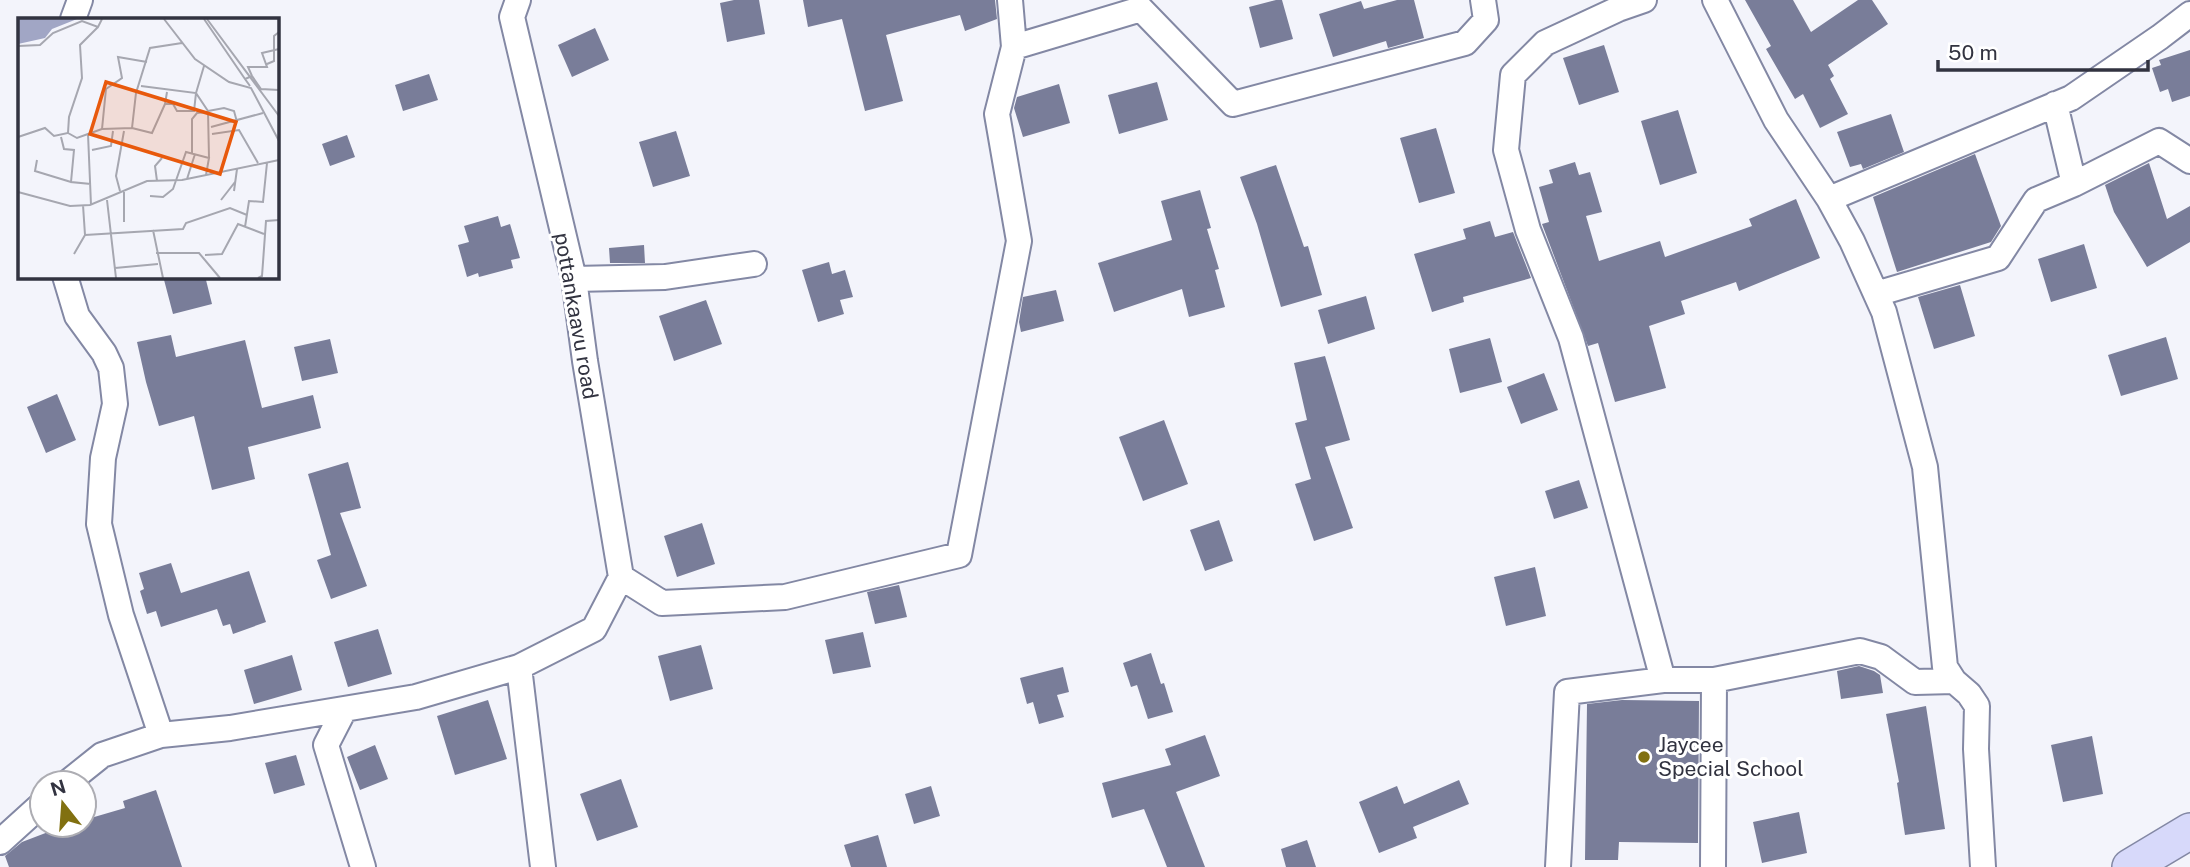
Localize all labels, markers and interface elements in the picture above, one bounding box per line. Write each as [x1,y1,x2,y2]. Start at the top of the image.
inset map [18,18,278,278]
scale bar [1938,28,2148,72]
text: 50 m [1948,40,1998,65]
street label: pottankaavu road [550,231,603,401]
place label: Jaycee Special School [1658,732,1804,781]
marker: Jaycee Special School [1636,749,1652,765]
north arrow [28,769,98,839]
text: N [48,775,68,800]

